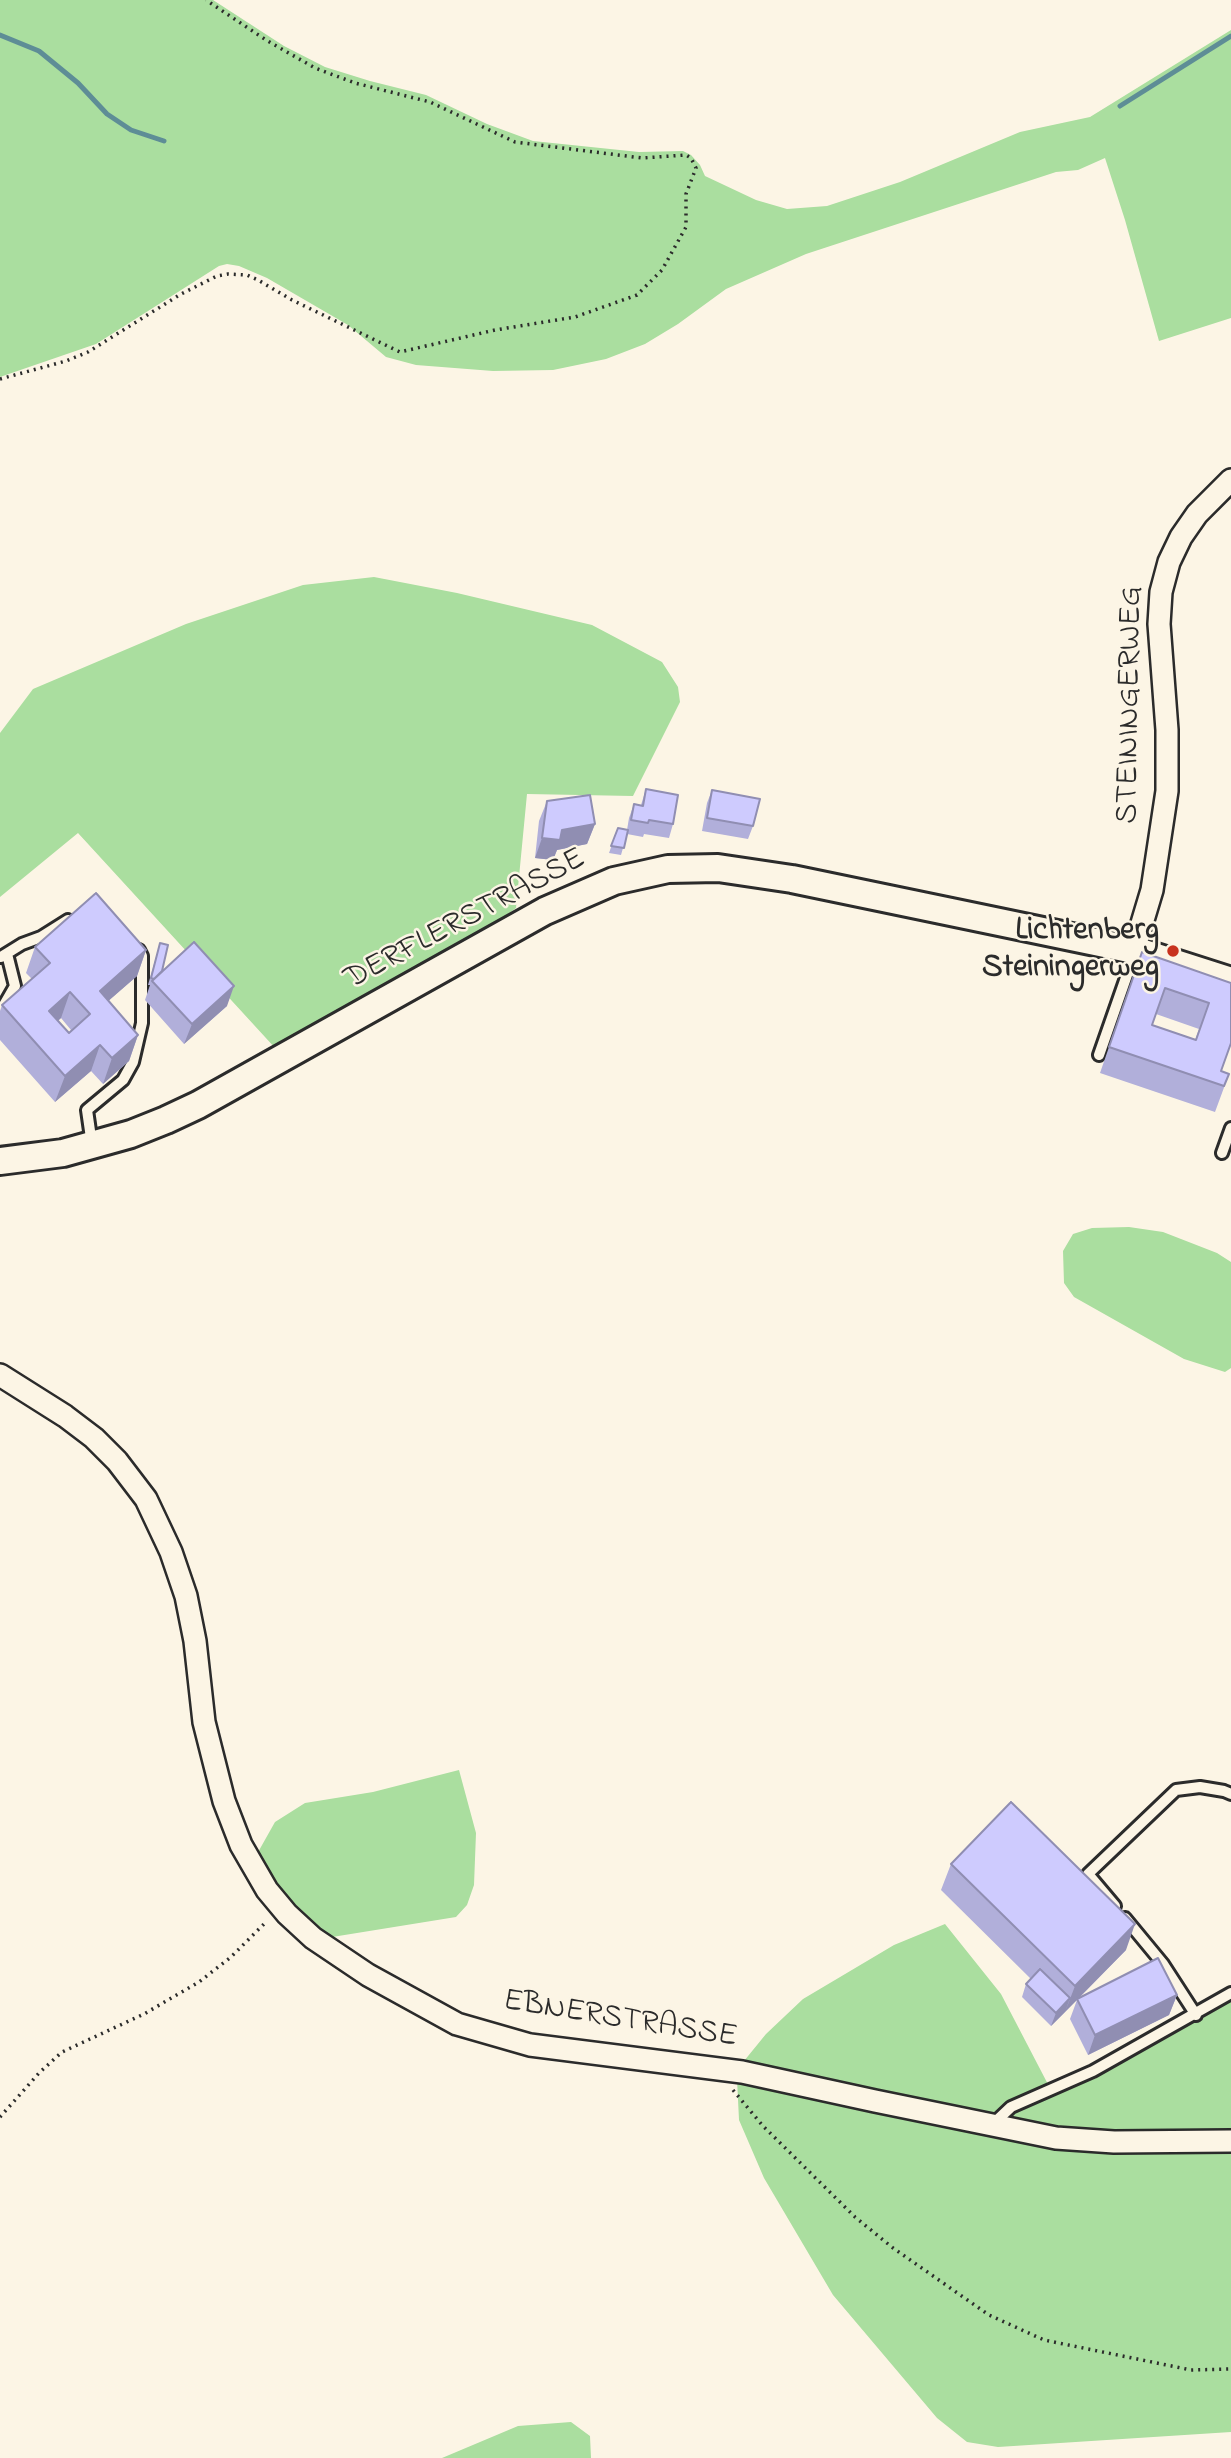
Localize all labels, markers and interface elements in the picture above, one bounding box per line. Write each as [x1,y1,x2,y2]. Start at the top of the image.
street label: STEININGERWEG [1111,586,1153,824]
street label: DERFLERSTRASSE [339,841,593,1001]
place label: Lichtenberg Steiningerweg [982,914,1159,989]
marker: Lichtenberg Steiningerweg [1165,943,1181,959]
street label: EBNERSTRASSE [500,1984,740,2058]

